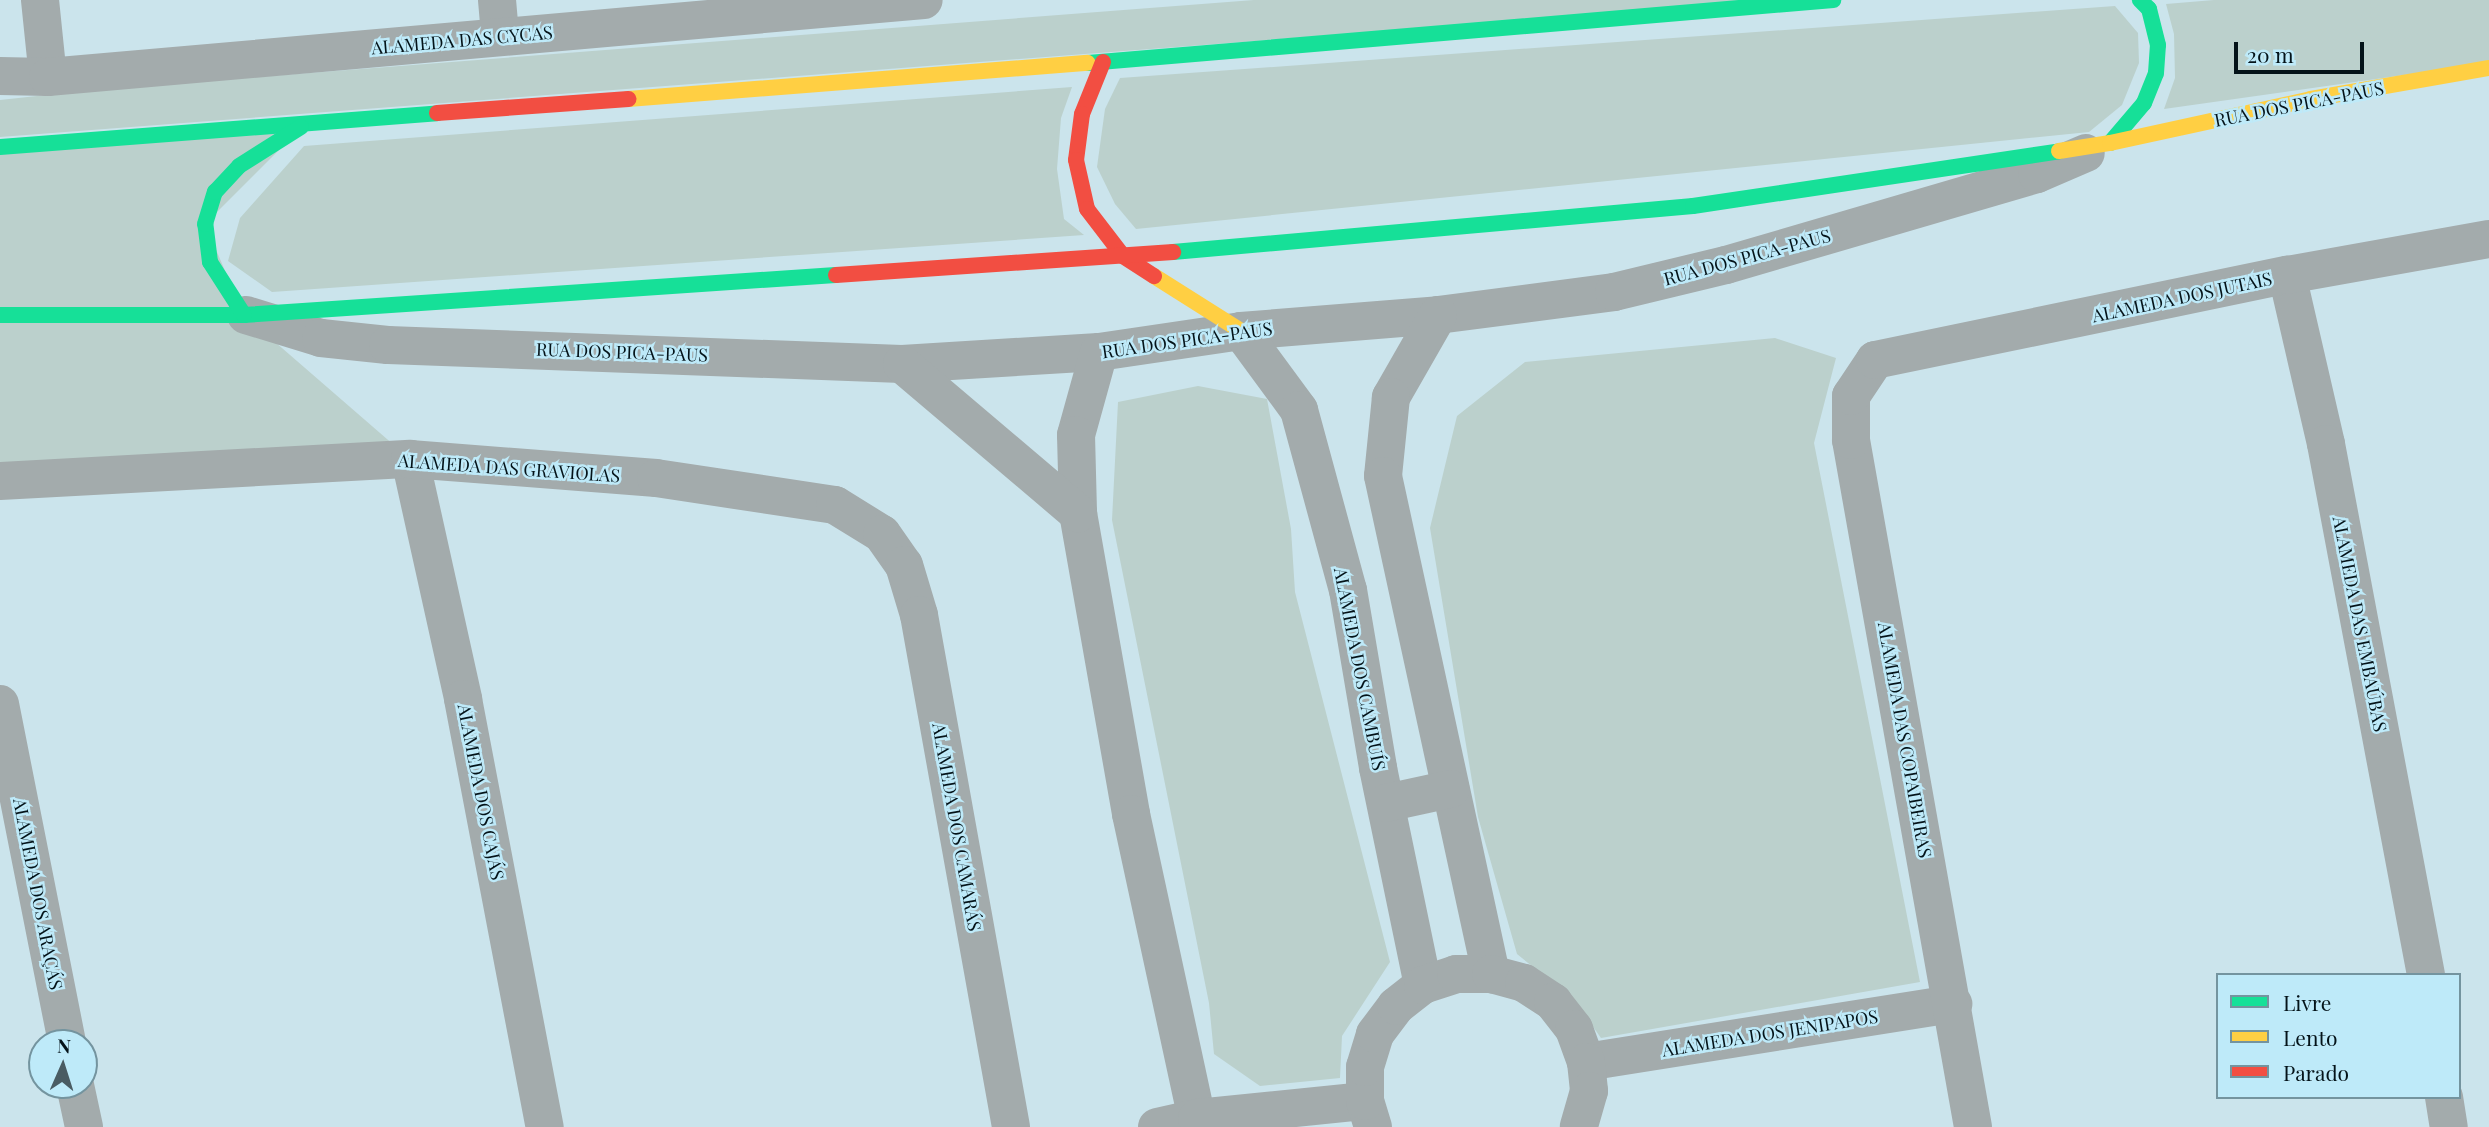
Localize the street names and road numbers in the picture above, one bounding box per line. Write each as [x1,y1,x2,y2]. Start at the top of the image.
street label: ALAMEDA DAS CYCAS [370,21,554,59]
street label: RUA DOS PICA-PAUS [2213,77,2385,131]
street label: RUA DOS PICA-PAUS [1661,224,1833,290]
street label: ALAMEDA DOS JUTAIS [2090,267,2274,327]
street label: RUA DOS PICA-PAUS [1100,317,1274,363]
street label: RUA DOS PICA-PAUS [536,338,708,366]
street label: ALAMEDA DAS GRAVIOLAS [397,449,621,487]
street label: ALAMEDA DAS EMBAÚBAS [2328,514,2392,734]
street label: ALAMEDA DOS CAMBUÍS [1330,566,1390,772]
street label: ALAMEDA DAS COPAIBEIRAS [1874,620,1936,860]
street label: ALAMEDA DOS CAJÁS [453,702,509,882]
street label: ALAMEDA DOS CAMARÁS [928,721,986,933]
street label: ALAMEDA DOS ARAÇÁS [9,796,67,992]
street label: ALAMEDA DOS JENIPAPOS [1661,1005,1879,1061]

